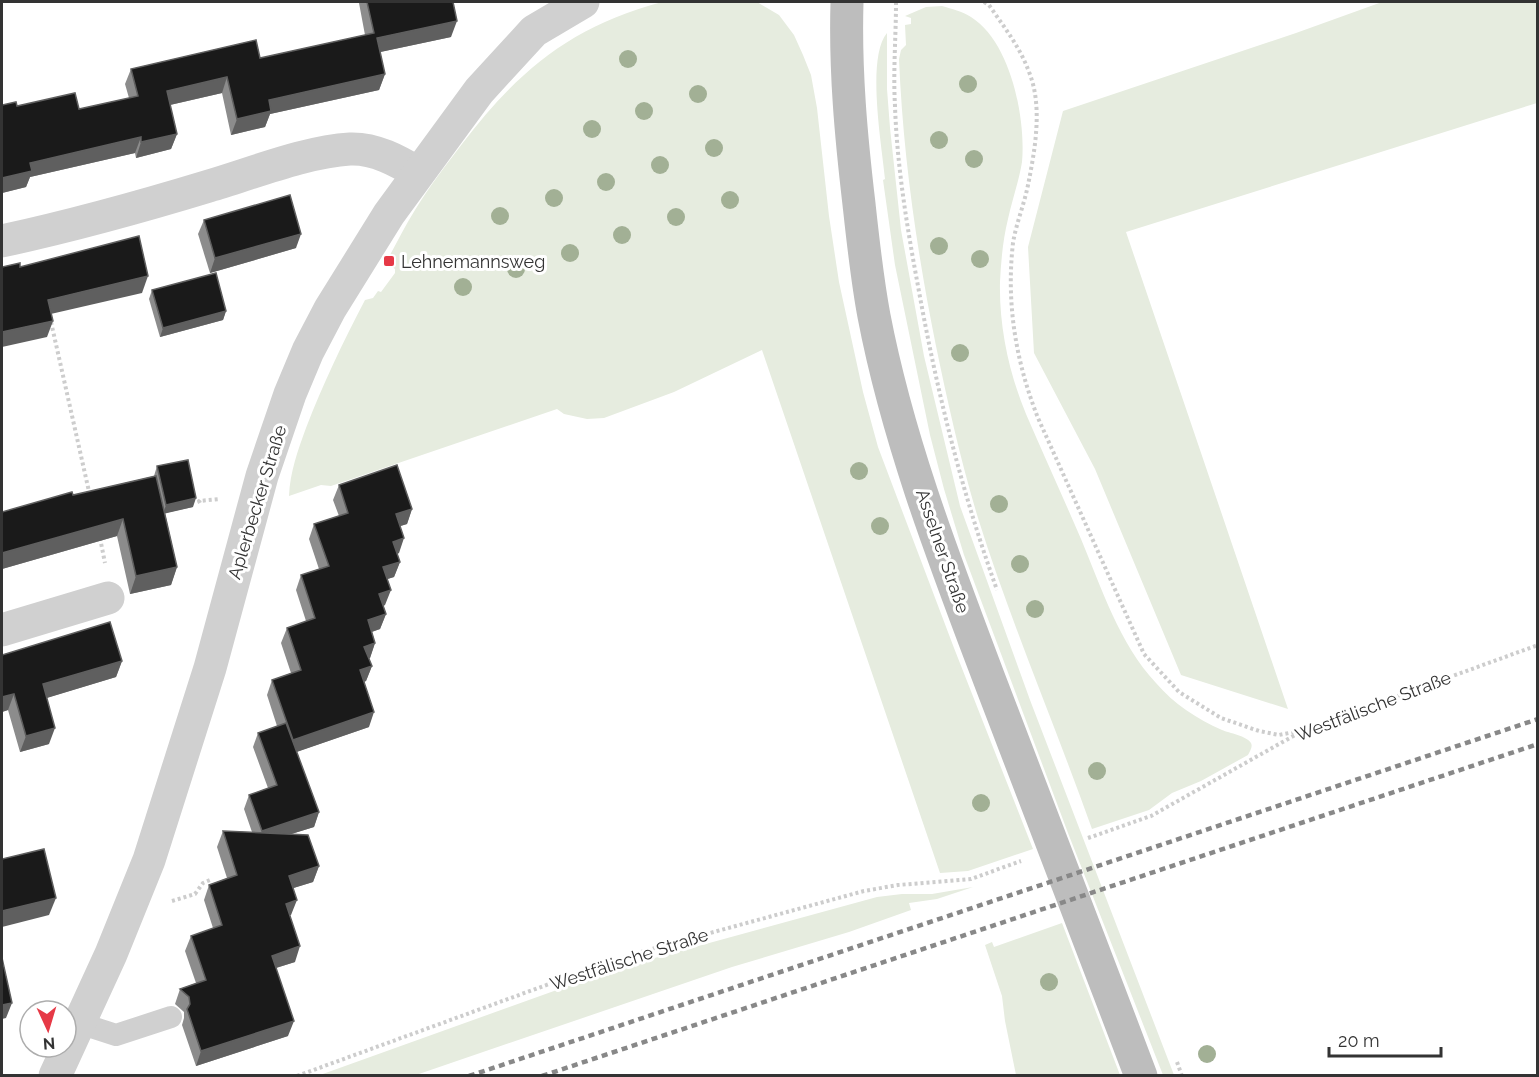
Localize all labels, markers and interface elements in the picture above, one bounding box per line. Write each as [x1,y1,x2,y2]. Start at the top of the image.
place label: Lehnemannsweg [401,251,545,272]
marker: Lehnemannsweg [382,254,396,268]
street label: Aplerbecker Straße [224,422,291,582]
street label: Asselner Straße [912,486,974,616]
street label: Westfälische Straße [1292,666,1454,745]
street label: Westfälische Straße [547,923,711,994]
north arrow [18,999,78,1059]
scale bar [1329,1020,1442,1058]
text: 20 m [1338,1030,1380,1051]
text: N [42,1034,56,1053]

